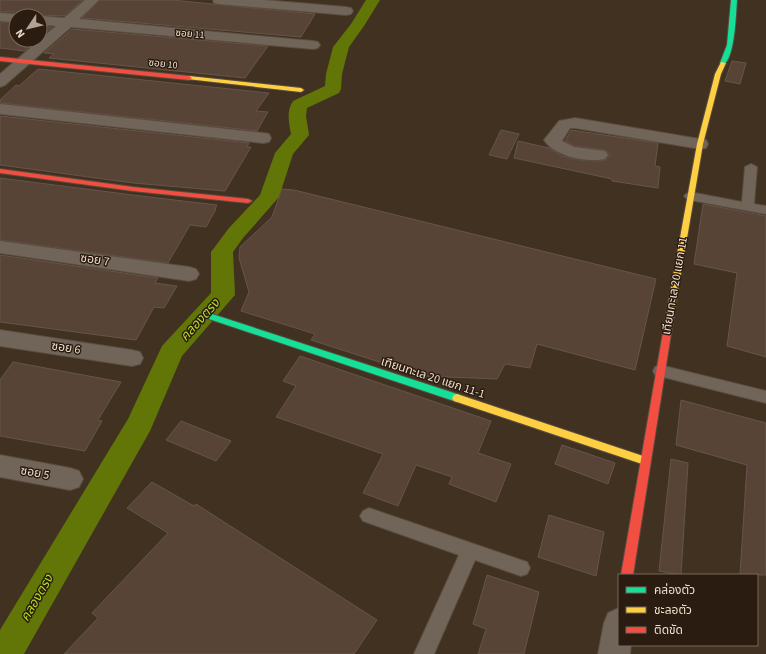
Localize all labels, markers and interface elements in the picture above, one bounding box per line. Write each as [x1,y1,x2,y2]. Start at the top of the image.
north arrow [8,8,48,48]
text: N [12,26,28,41]
street label: ซอย 11 [175,26,205,42]
street label: ซอย 10 [148,56,178,72]
street label: เทียนทะเล 20 แยก 11 [658,236,692,336]
street label: ซอย 7 [79,250,111,270]
water label: คลองตรง [176,294,225,345]
street label: ซอย 6 [50,337,82,359]
street label: เทียนทะเล 20 แยก 11-1 [379,353,487,403]
street label: ซอย 5 [19,462,51,484]
water label: คลองตรง [16,570,58,625]
legend [618,574,758,646]
text: คล่องตัว [654,582,695,599]
text: ชะลอตัว [654,602,692,619]
text: ติดขัด [654,622,683,639]

